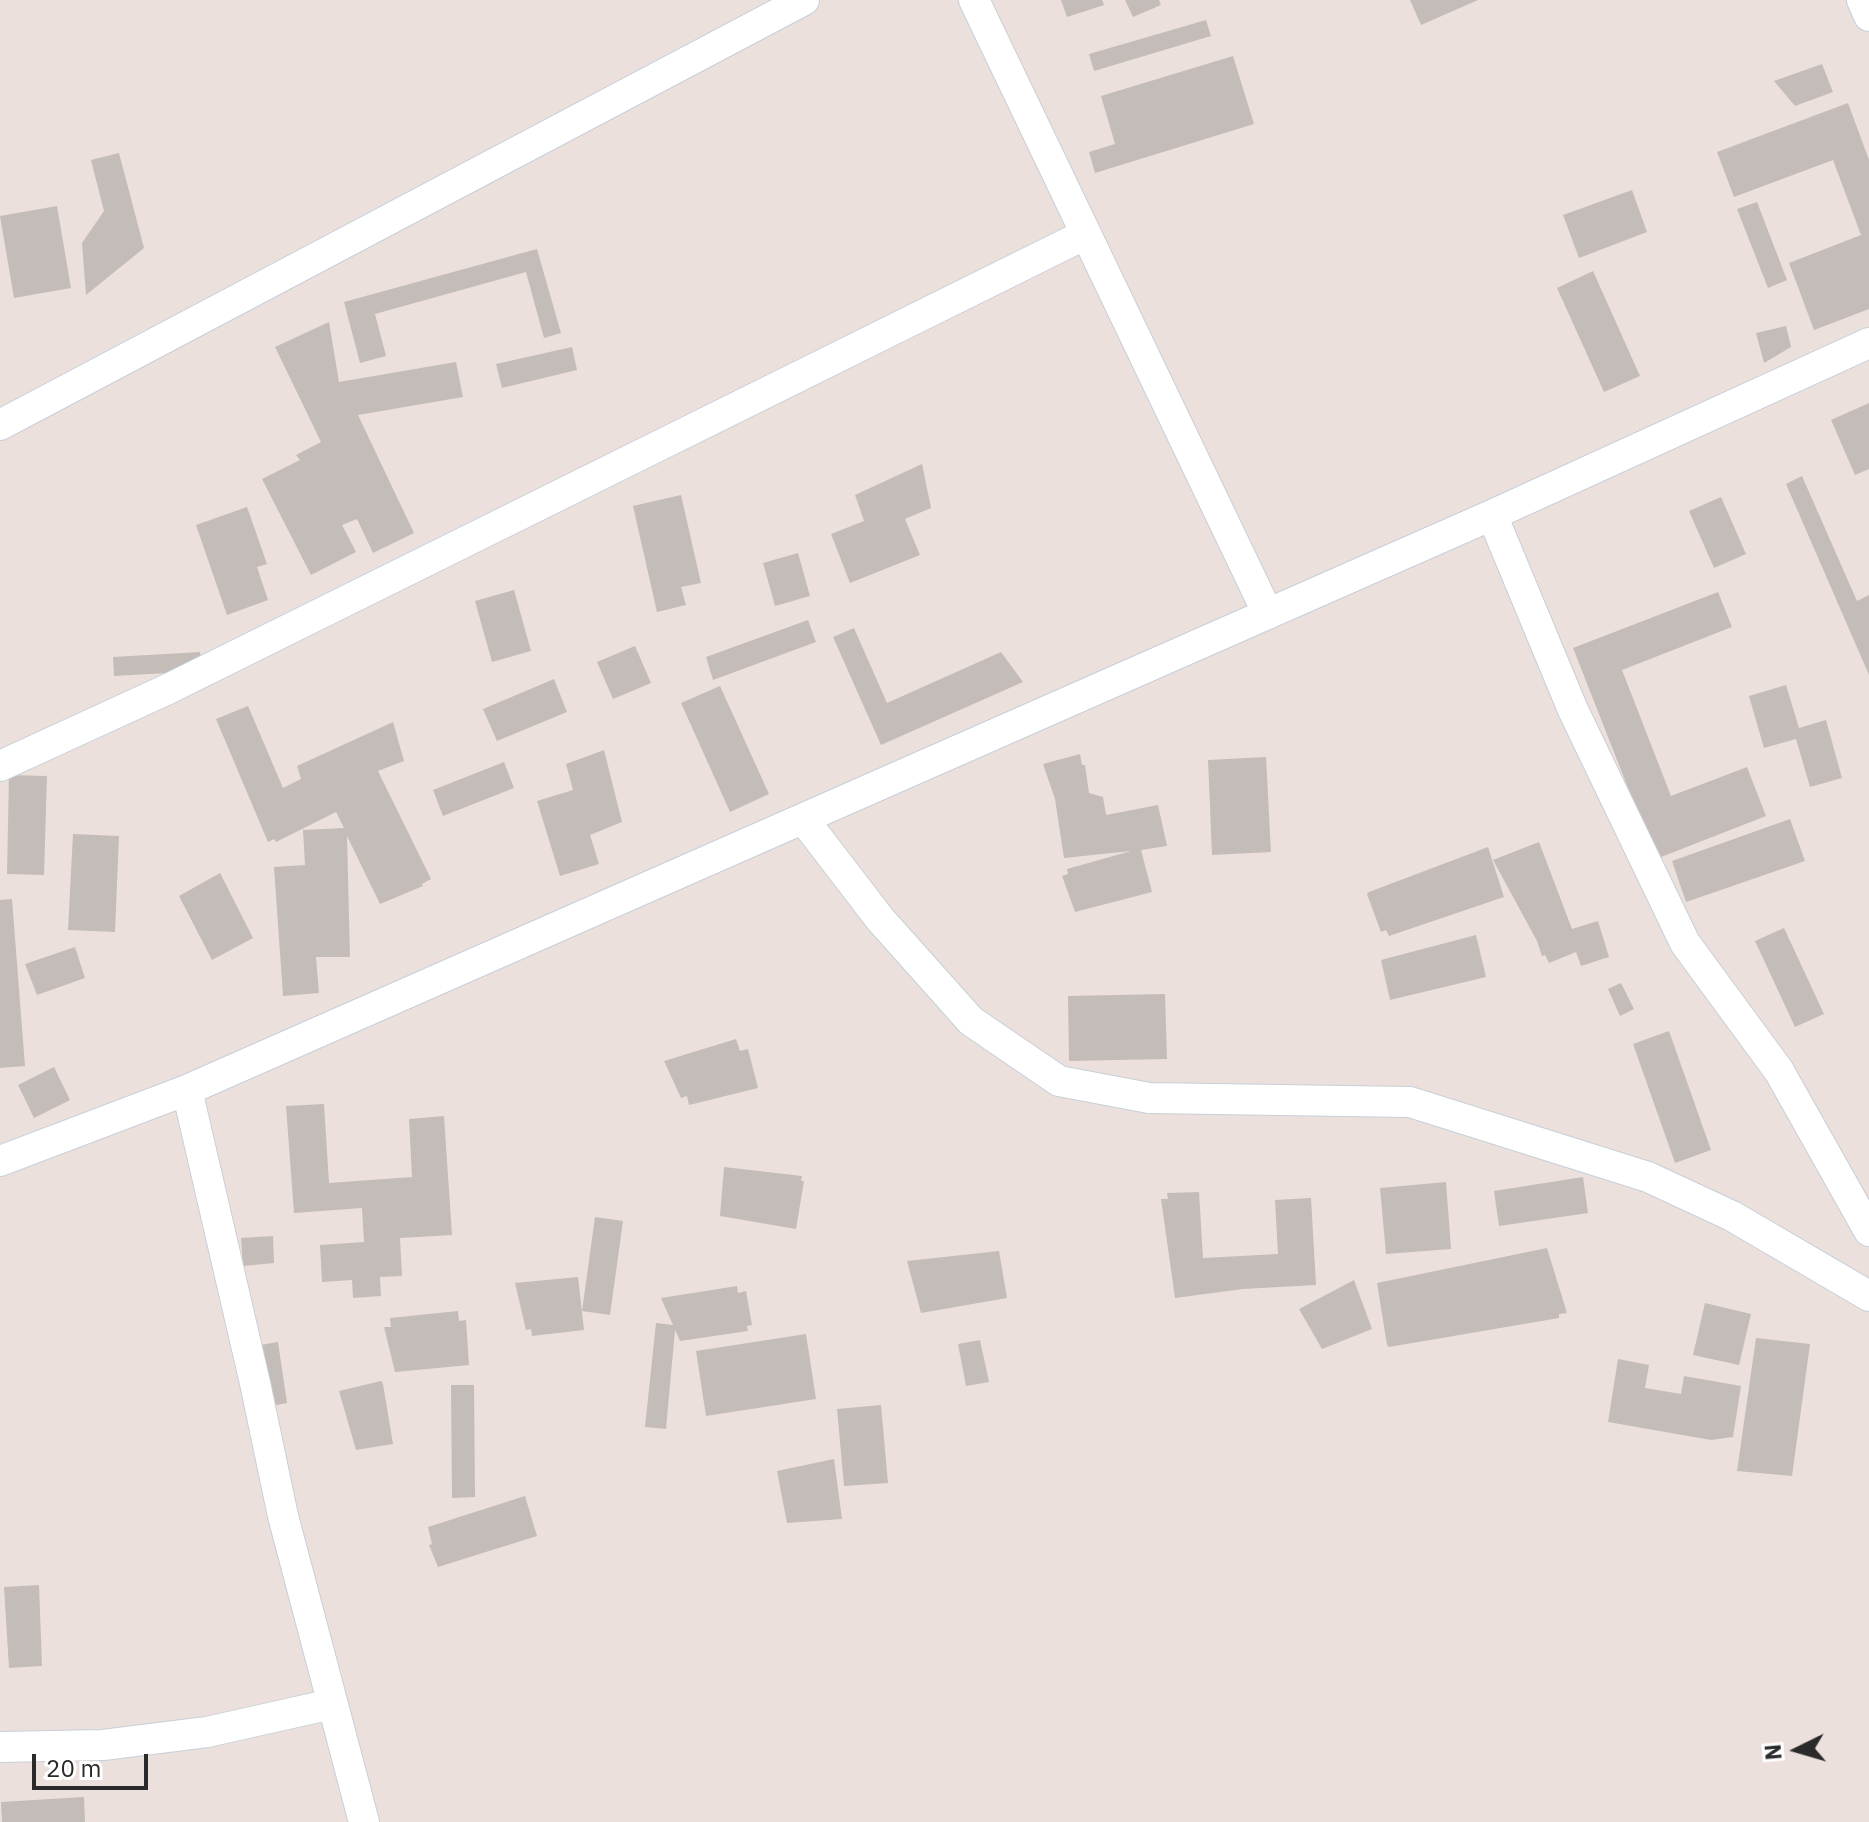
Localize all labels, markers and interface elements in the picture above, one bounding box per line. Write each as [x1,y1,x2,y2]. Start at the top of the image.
north arrow [1757,1710,1837,1790]
scale bar [36,1738,152,1788]
text: N [1757,1743,1788,1761]
text: 20 m [46,1752,101,1784]

